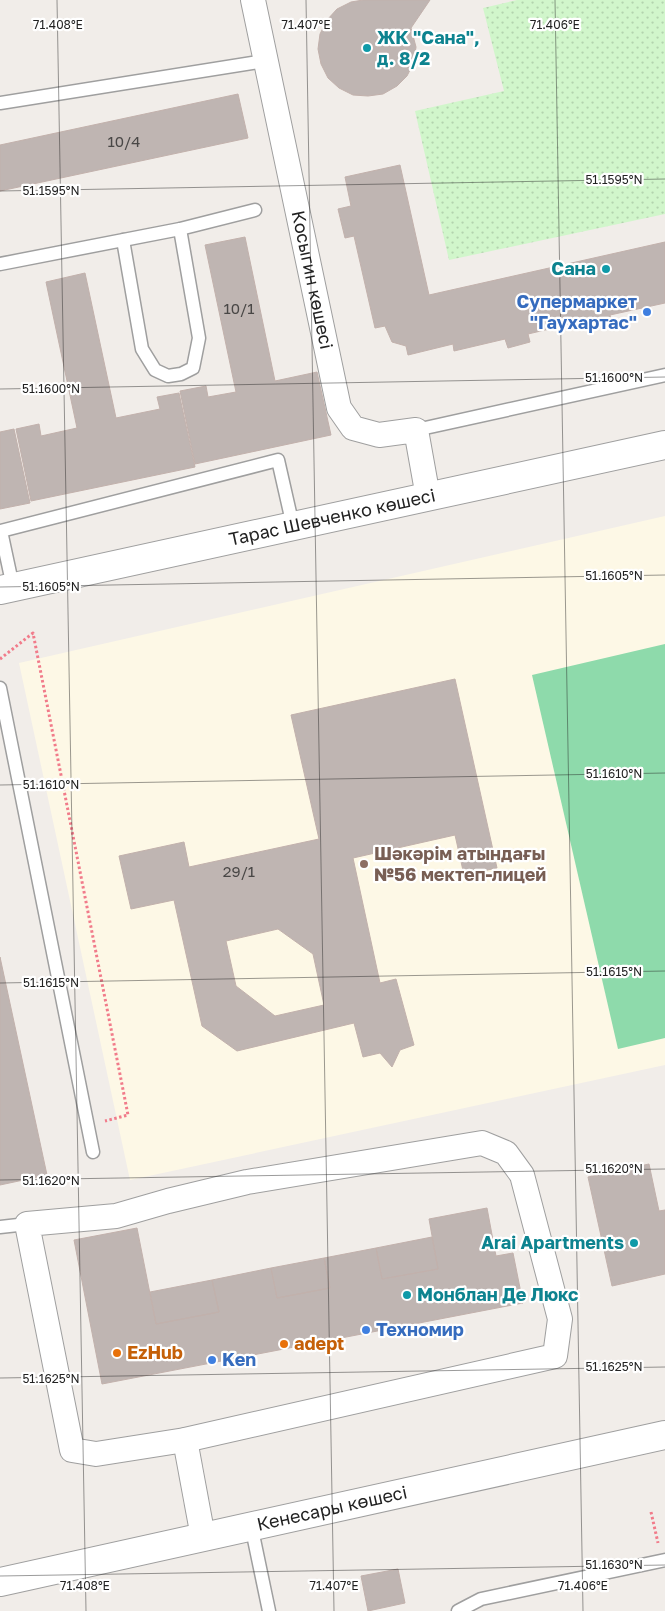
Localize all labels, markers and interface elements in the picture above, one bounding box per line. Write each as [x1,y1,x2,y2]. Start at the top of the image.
text: 71.408°E [33,17,83,32]
text: 71.407°E [282,17,330,32]
text: 71.406°E [530,17,580,32]
place label: ЖК "Сана", д. 8/2 [377,26,480,69]
marker: ЖК "Сана", д. 8/2 [361,42,373,54]
house number: 10/4 [108,132,140,150]
text: 51.1595°N [585,172,643,187]
text: 51.1595°N [22,183,80,198]
street label: Косыгин көшесі [288,208,338,351]
place label: Сана [551,257,596,279]
marker: Сана [600,263,612,275]
place label: Супермаркет "Гаухартас" [517,290,637,333]
house number: 10/1 [223,299,255,317]
marker: Супермаркет "Гаухартас" [641,306,653,318]
text: 51.1600°N [585,370,643,385]
text: 51.1600°N [22,381,80,396]
street label: Тарас Шевченко көшесі [227,483,437,550]
text: 51.1605°N [585,568,643,583]
text: 51.1605°N [22,579,80,594]
text: 51.1610°N [586,766,642,781]
text: 51.1610°N [23,777,79,792]
place label: Шәкәрім атындағы №56 мектеп-лицей [374,842,546,885]
marker: Шәкәрім атындағы №56 мектеп-лицей [358,858,370,870]
house number: 29/1 [223,862,255,880]
text: 51.1615°N [586,964,642,979]
text: 51.1615°N [23,975,79,990]
text: 51.1620°N [585,1161,643,1176]
text: 51.1620°N [22,1173,80,1188]
place label: Arai Apartments [481,1231,624,1253]
marker: Arai Apartments [628,1237,640,1249]
place label: Монблан Де Люкс [417,1283,578,1305]
marker: Монблан Де Люкс [401,1289,413,1301]
place label: Техномир [376,1318,464,1340]
marker: Техномир [360,1324,372,1336]
place label: adept [294,1332,344,1354]
marker: adept [278,1338,290,1350]
place label: EzHub [127,1341,183,1363]
marker: EzHub [111,1347,123,1359]
place label: Ken [222,1348,256,1370]
marker: Ken [206,1354,218,1366]
text: 51.1625°N [585,1359,643,1374]
text: 51.1625°N [22,1371,80,1386]
street label: Кенесары көшесі [255,1480,409,1535]
text: 51.1630°N [585,1557,643,1572]
text: 71.408°E [60,1578,110,1593]
text: 71.407°E [310,1578,358,1593]
text: 71.406°E [558,1578,608,1593]

